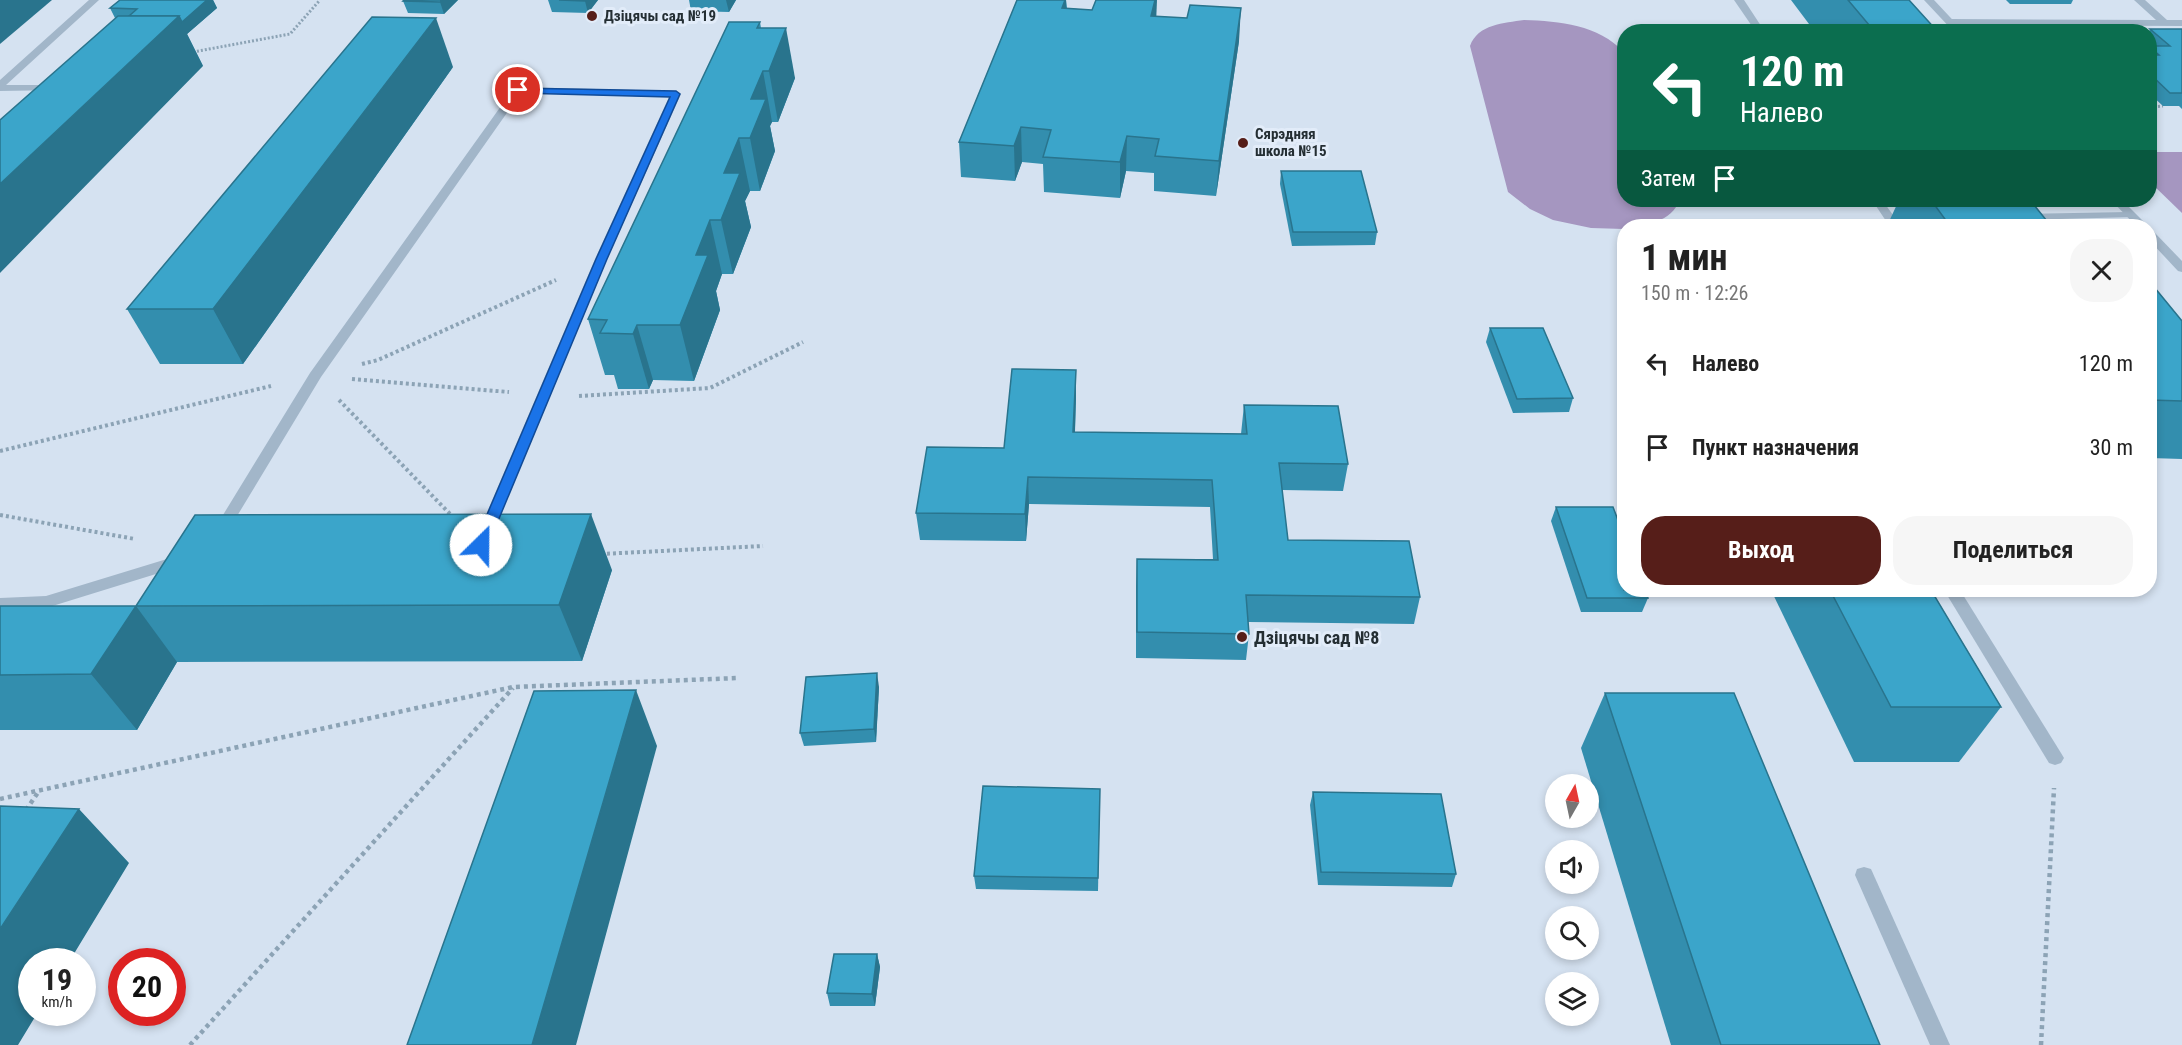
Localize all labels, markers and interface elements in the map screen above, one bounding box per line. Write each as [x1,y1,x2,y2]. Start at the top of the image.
place label: Дзіцячы сад №19 [604,7,716,25]
marker: Дзіцячы сад №19 [585,9,599,23]
text: 120 m [1740,47,1845,96]
icon: left [1641,48,1719,126]
pin [492,64,543,115]
icon: arrive [501,73,534,106]
text: Налево [1740,97,1823,129]
place label: Сярэдняя школа №15 [1255,125,1327,160]
marker: Сярэдняя школа №15 [1236,136,1250,150]
icon: arrive [1708,162,1741,195]
text: Затем [1641,166,1696,191]
text: 1 мин [1641,237,1727,279]
button: close [2070,239,2133,302]
text: 150 m · 12:26 [1641,281,1748,305]
icon: left [1641,347,1674,380]
text: Налево [1692,351,1759,376]
text: 120 m [2079,351,2133,376]
icon: arrive [1641,431,1674,464]
text: Пункт назначения [1692,435,1859,460]
text: 30 m [2090,435,2133,460]
position arrow [449,513,513,577]
button: Выход [1641,516,1881,585]
button: Поделиться [1893,516,2133,585]
place label: Дзіцячы сад №8 [1254,627,1379,648]
marker: Дзіцячы сад №8 [1235,630,1249,644]
north arrow [1545,774,1599,828]
map controls [1545,774,1599,1026]
button: sound [1545,840,1599,894]
button: search [1545,906,1599,960]
speed limit sign: 20 [108,948,186,1026]
text: 19 [42,962,72,997]
button: layers [1545,972,1599,1026]
text: km/h [42,993,72,1011]

